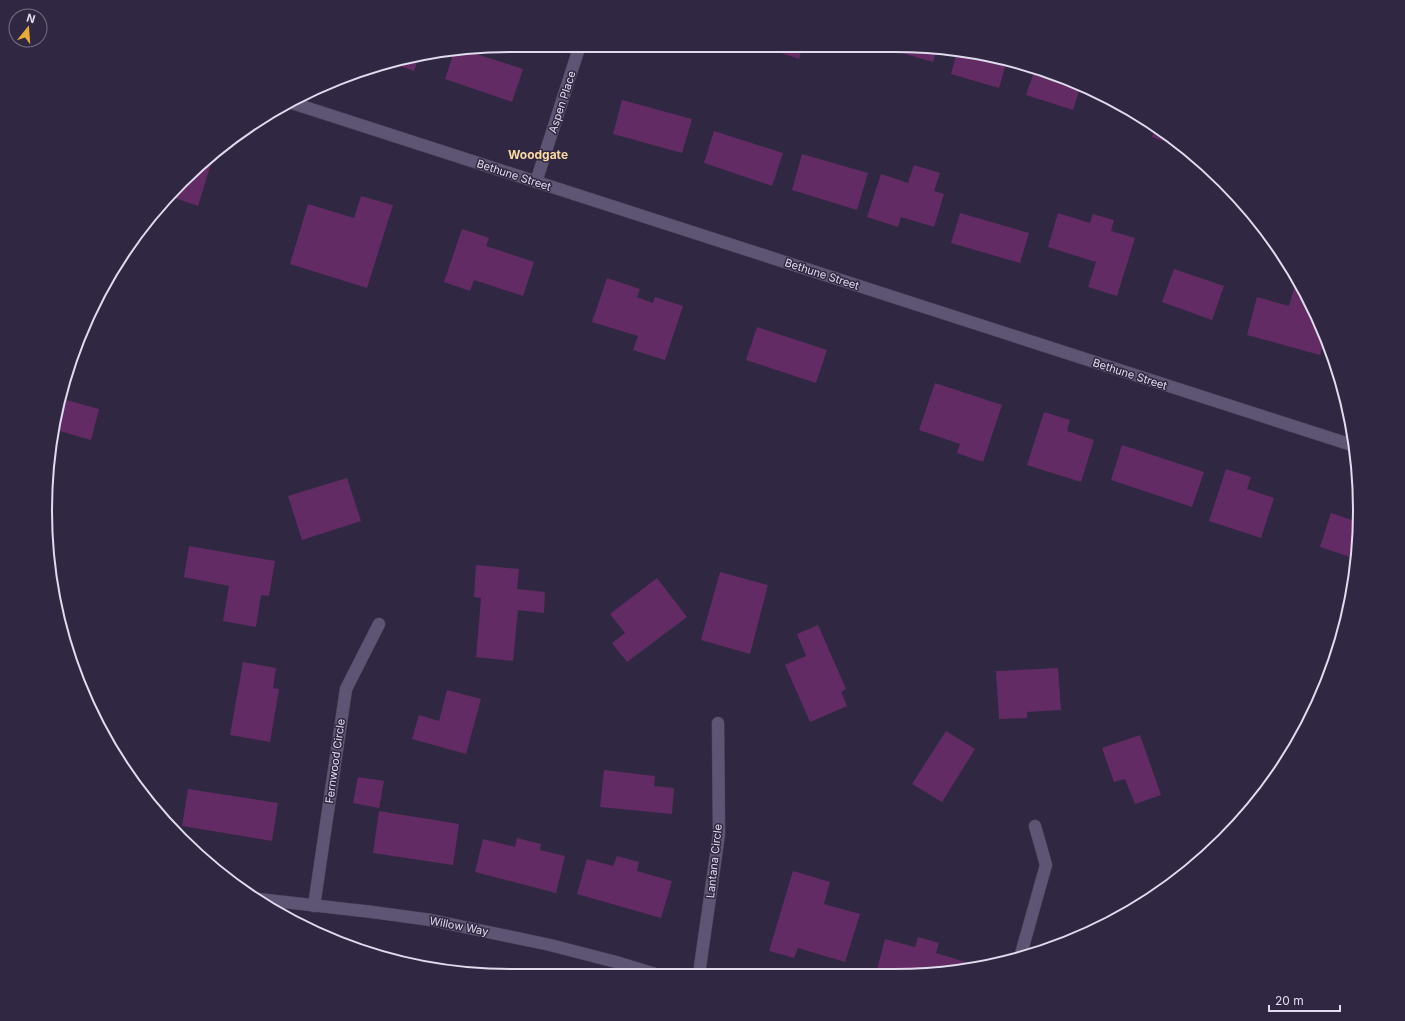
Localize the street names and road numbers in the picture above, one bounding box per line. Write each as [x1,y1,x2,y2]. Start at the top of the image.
street label: Aspen Place [545,69,579,135]
street label: Bethune Street [475,156,553,194]
street label: Bethune Street [783,255,861,293]
street label: Bethune Street [1091,355,1169,393]
street label: Fernwood Circle [322,718,348,804]
street label: Lantana Circle [703,823,725,899]
street label: Willow Way [428,913,490,939]

